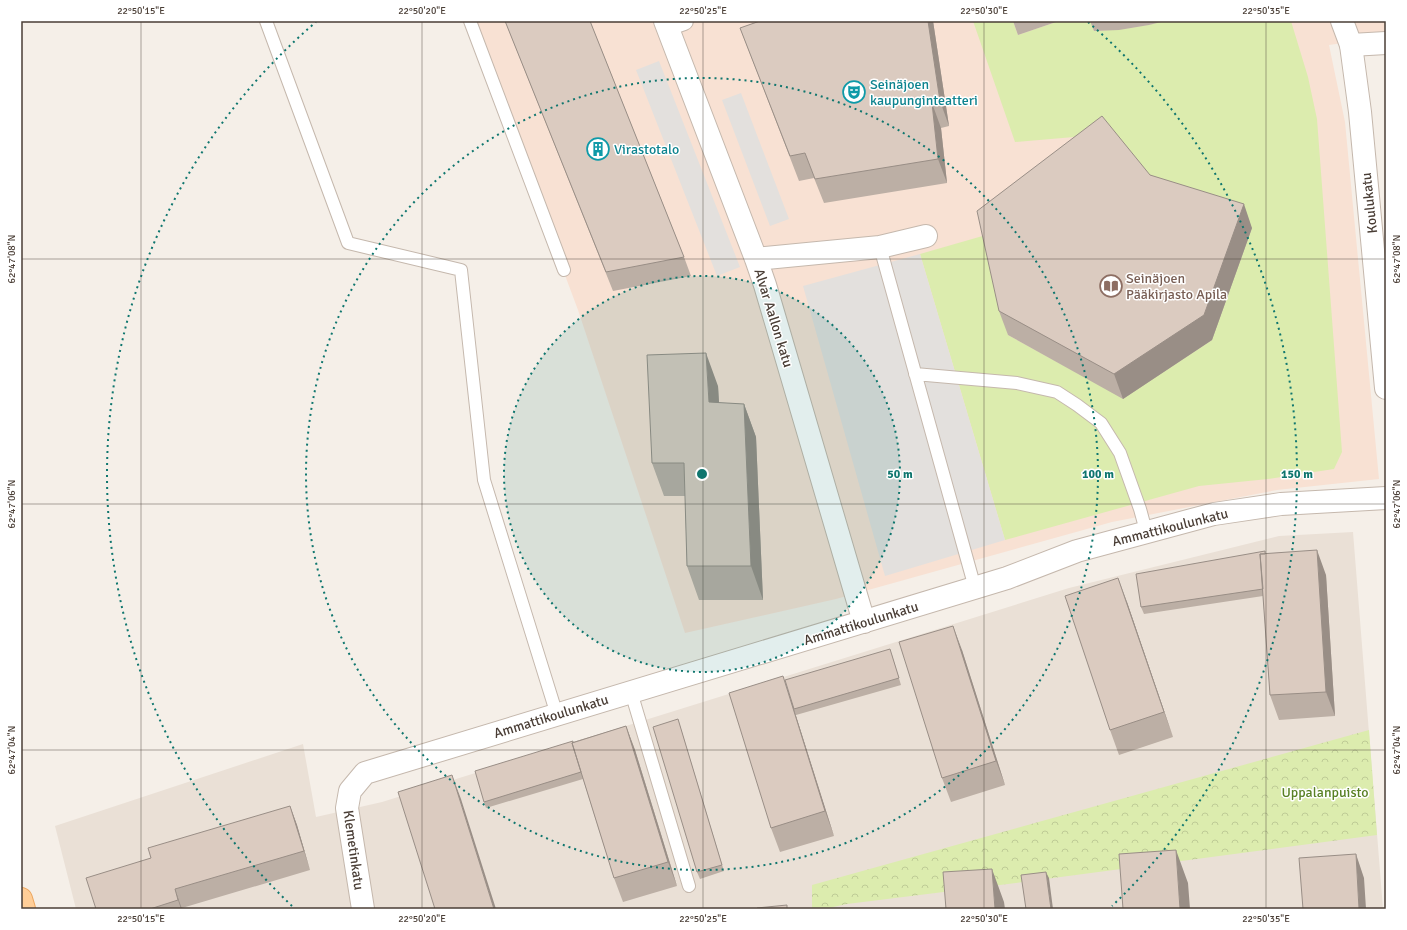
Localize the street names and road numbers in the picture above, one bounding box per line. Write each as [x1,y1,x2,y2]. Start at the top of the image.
street label: Koulukatu [1358,172,1381,234]
street label: Alvar Aallon katu [750,267,797,369]
street label: Ammattikoulunkatu [1110,505,1230,550]
street label: Ammattikoulunkatu [802,598,921,649]
street label: Ammattikoulunkatu [492,691,611,742]
street label: Klemetinkatu [339,809,368,891]

